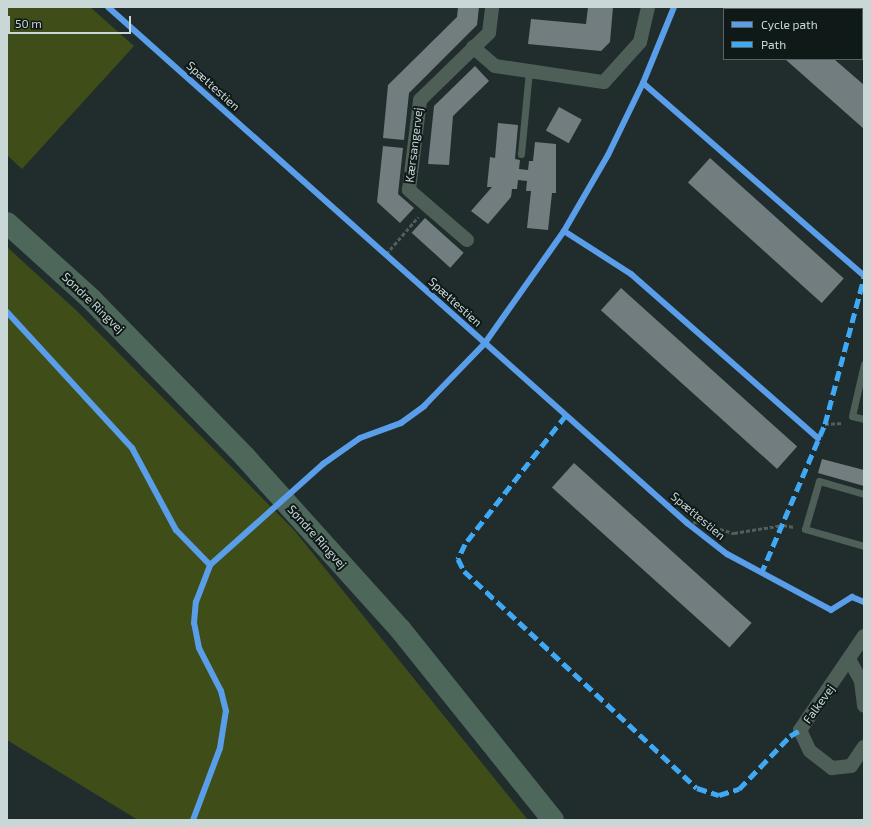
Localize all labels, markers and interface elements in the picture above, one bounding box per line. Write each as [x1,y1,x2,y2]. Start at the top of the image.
scale bar [10,8,133,34]
legend [723,8,863,60]
text: 50 m [15,16,42,30]
text: Cycle path [761,17,818,31]
text: Path [761,37,786,51]
street label: Spættestien [183,58,243,114]
street label: Kærsangervej [402,107,426,183]
street label: Søndre Ringvej [59,270,127,336]
street label: Spættestien [425,274,485,330]
street label: Spættestien [668,489,728,543]
street label: Søndre Ringvej [285,502,349,572]
street label: Falkevej [800,682,838,726]

